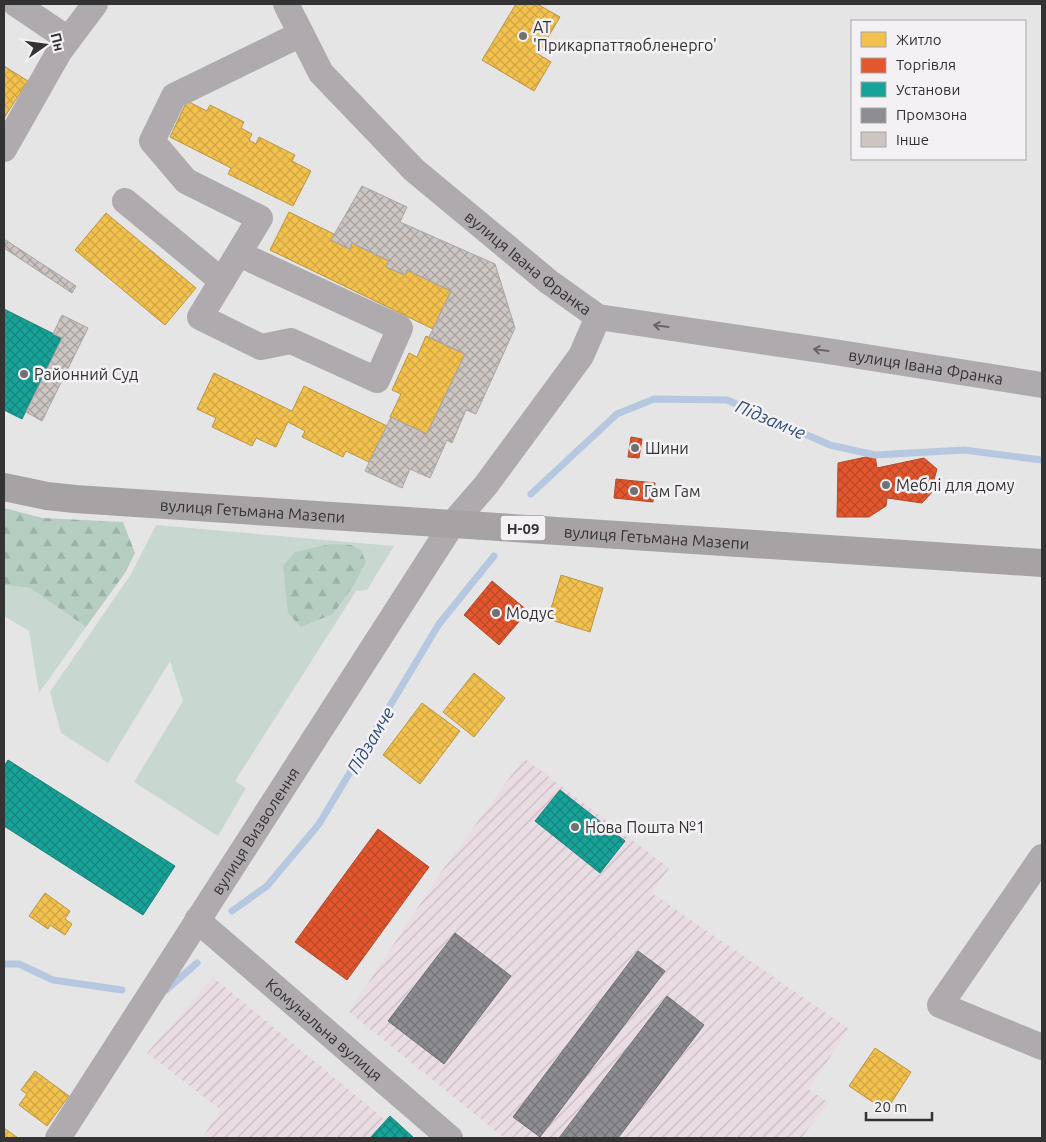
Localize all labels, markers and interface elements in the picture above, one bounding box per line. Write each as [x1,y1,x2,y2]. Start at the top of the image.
place label: АТ 'Прикарпаттяобленерго' [533,18,717,54]
north arrow [20,20,70,70]
legend [851,20,1026,160]
marker: АТ 'Прикарпаттяобленерго' [517,30,529,42]
text: Пн [48,31,68,53]
text: Житло [896,31,942,48]
text: Торгівля [896,56,956,73]
text: Установи [896,81,960,98]
text: Промзона [896,106,967,123]
text: Інше [896,131,929,148]
street label: вулиця Івана Франка [461,207,595,318]
one-way arrow [653,321,669,331]
one-way arrow [814,345,830,355]
street label: вулиця Івана Франка [847,345,1005,388]
place label: Районний Суд [34,365,138,383]
marker: Районний Суд [18,368,30,380]
water label: Підзамче [733,395,809,443]
place label: Шини [645,439,689,457]
marker: Шини [629,442,641,454]
place label: Меблі для дому [896,476,1015,494]
marker: Меблі для дому [880,479,892,491]
place label: Гам Гам [644,482,701,500]
marker: Гам Гам [628,485,640,497]
street label: вулиця Гетьмана Мазепи [159,496,346,526]
road number: Н-09 [500,516,546,540]
street label: вулиця Гетьмана Мазепи [563,522,750,553]
place label: Модус [506,604,555,622]
marker: Модус [490,607,502,619]
water label: Підзамче [342,703,398,777]
street label: вулиця Визволення [208,764,303,898]
place label: Нова Пошта №1 [585,818,705,836]
marker: Нова Пошта №1 [569,821,581,833]
street label: Комунальна вулиця [262,975,386,1085]
scale bar [866,1090,932,1122]
text: 20 m [874,1098,907,1115]

